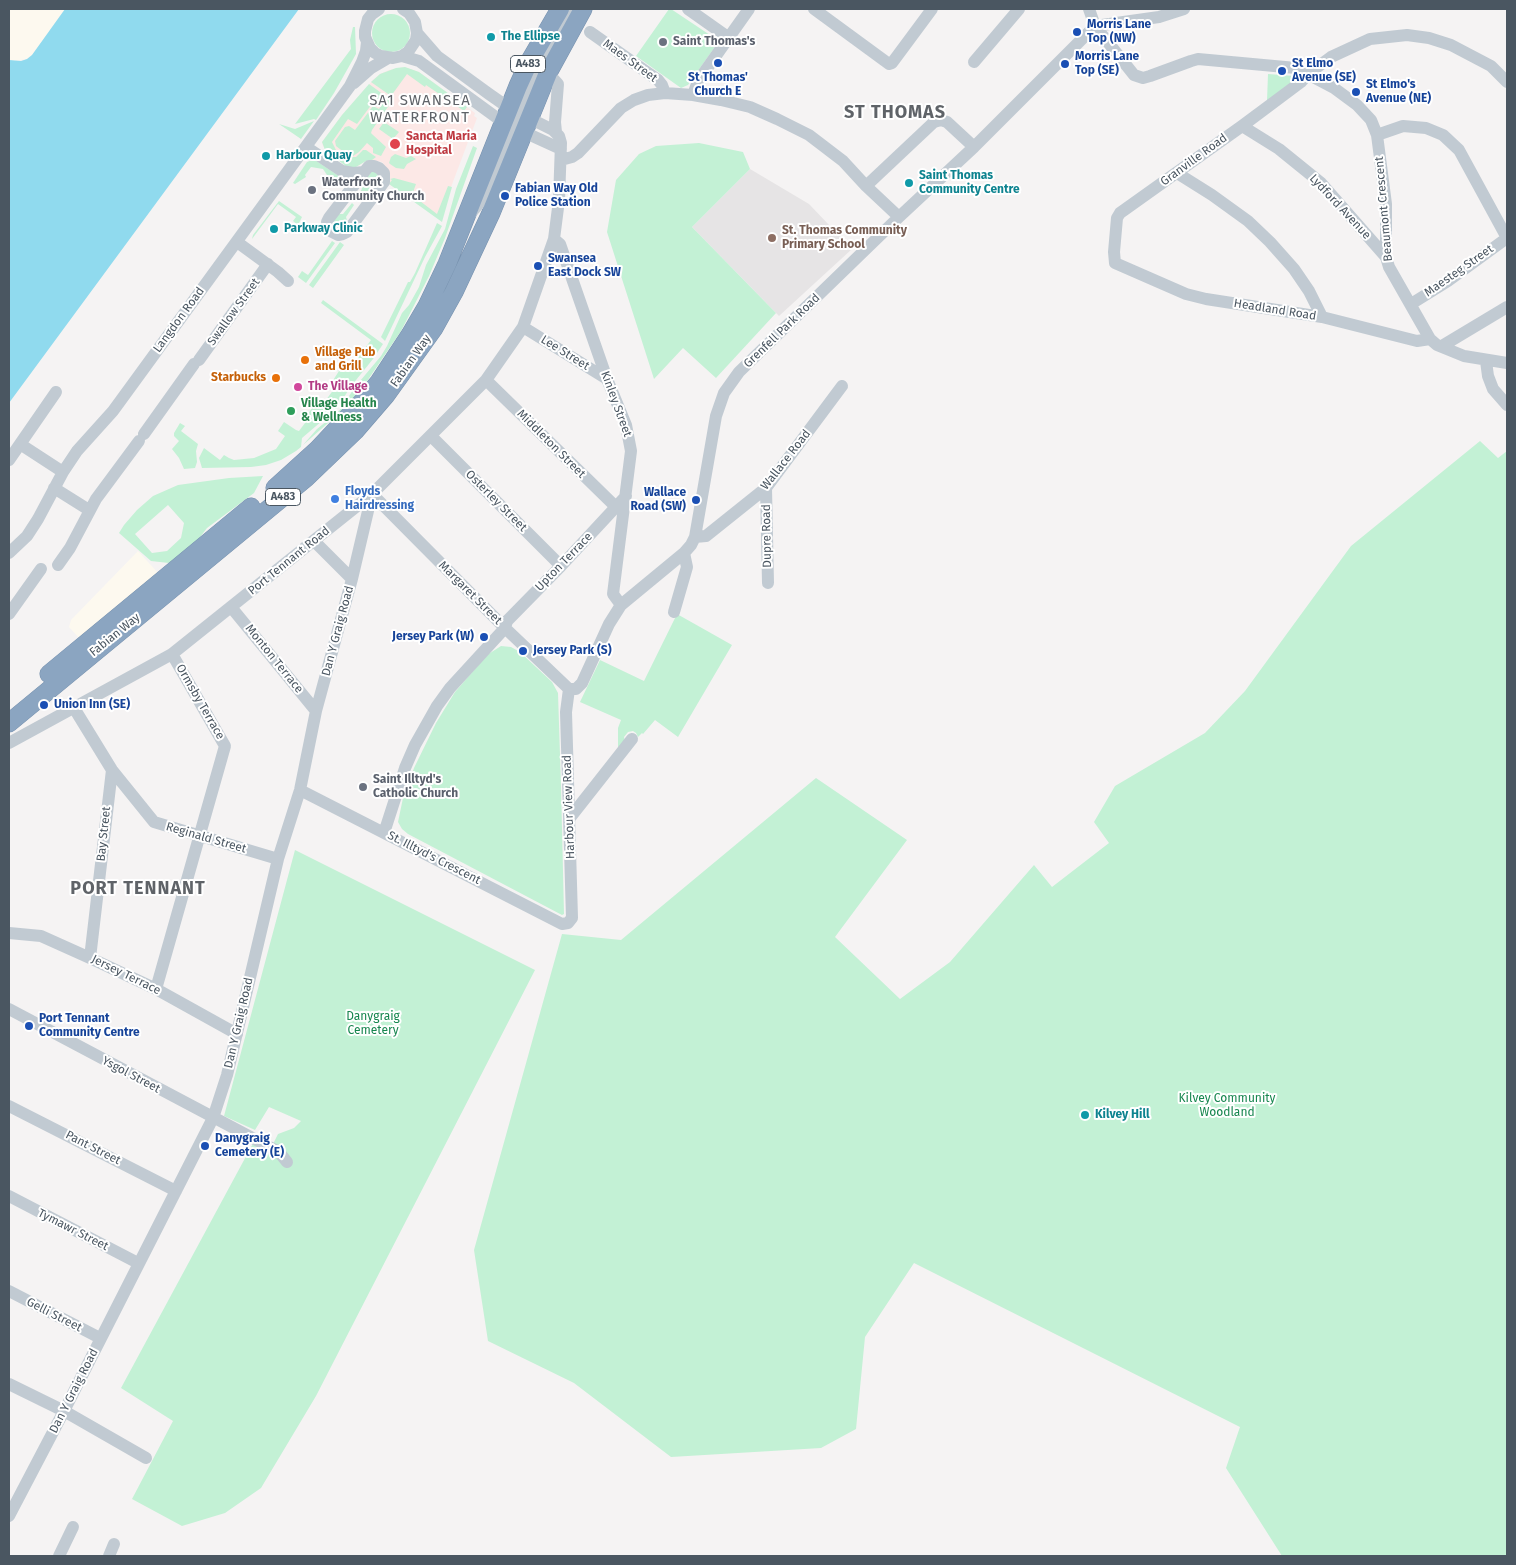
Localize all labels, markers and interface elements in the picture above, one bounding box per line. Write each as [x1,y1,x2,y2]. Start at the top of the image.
place label: Morris Lane Top (NW) [1087,18,1151,46]
marker: Morris Lane Top (NW) [1071,26,1083,38]
place label: The Ellipse [501,30,560,44]
marker: The Ellipse [485,31,497,43]
place label: Saint Thomas's [673,35,755,49]
street label: Maes Street [600,36,660,86]
marker: Saint Thomas's [657,36,669,48]
place label: Morris Lane Top (SE) [1075,50,1139,78]
road number: A483 [510,56,546,72]
marker: St Thomas' Church E [712,57,724,69]
place label: St Elmo Avenue (SE) [1292,57,1356,85]
marker: Morris Lane Top (SE) [1059,58,1071,70]
marker: St Elmo Avenue (SE) [1276,65,1288,77]
place label: St Thomas' Church E [688,71,748,99]
place label: St Elmo's Avenue (NE) [1366,78,1431,106]
marker: St Elmo's Avenue (NE) [1350,86,1362,98]
district label: SA1 SWANSEA WATERFRONT [368,92,472,127]
district label: ST THOMAS [843,102,947,124]
place label: Sancta Maria Hospital [406,130,477,158]
street label: Granville Road [1158,131,1230,189]
marker: Sancta Maria Hospital [388,137,402,151]
place label: Harbour Quay [276,149,352,163]
marker: Harbour Quay [260,150,272,162]
street label: Beaumont Crescent [1372,156,1396,262]
place label: Saint Thomas Community Centre [919,169,1020,197]
street label: Lydford Avenue [1306,172,1374,242]
place label: Waterfront Community Church [322,176,424,204]
marker: Saint Thomas Community Centre [903,177,915,189]
place label: Fabian Way Old Police Station [515,182,598,210]
marker: Waterfront Community Church [306,184,318,196]
marker: Fabian Way Old Police Station [499,190,511,202]
place label: Parkway Clinic [284,222,363,236]
marker: Parkway Clinic [268,223,280,235]
place label: St. Thomas Community Primary School [782,224,907,252]
marker: St. Thomas Community Primary School [766,232,778,244]
street label: Maesteg Street [1422,242,1496,300]
place label: Swansea East Dock SW [548,252,621,280]
marker: Swansea East Dock SW [532,260,544,272]
street label: Swallow Street [205,276,263,348]
street label: Langdon Road [150,284,208,356]
street label: Grenfell Park Road [741,291,823,371]
street label: Headland Road [1233,296,1317,324]
street label: Fabian Way [388,332,434,390]
street label: Lee Street [538,332,592,374]
place label: Village Pub and Grill [315,346,375,374]
marker: Village Pub and Grill [299,354,311,366]
street label: Kinley Street [597,369,635,439]
place label: Starbucks [211,371,266,385]
marker: Starbucks [270,372,282,384]
place label: The Village [308,380,368,394]
marker: The Village [292,381,304,393]
place label: Village Health & Wellness [301,397,377,425]
marker: Village Health & Wellness [285,405,297,417]
street label: Middleton Street [514,407,588,481]
street label: Wallace Road [758,427,814,493]
street label: Osterley Street [462,467,530,535]
place label: Floyds Hairdressing [345,485,414,513]
place label: Wallace Road (SW) [631,486,686,514]
road number: A483 [266,488,300,506]
marker: Floyds Hairdressing [329,493,341,505]
marker: Wallace Road (SW) [690,494,702,506]
street label: Dupre Road [759,504,775,568]
street label: Port Tennant Road [245,524,333,598]
street label: Upton Terrace [532,530,596,594]
street label: Margaret Street [435,558,505,628]
street label: Dan Y Graig Road [319,584,357,678]
street label: Fabian Way [87,610,143,660]
street label: Monton Terrace [242,622,306,696]
place label: Jersey Park (W) [392,630,474,644]
marker: Jersey Park (W) [478,631,490,643]
place label: Jersey Park (S) [533,644,612,658]
marker: Jersey Park (S) [517,645,529,657]
street label: Ormsby Terrace [173,662,227,742]
place label: Union Inn (SE) [54,698,130,712]
marker: Union Inn (SE) [38,699,50,711]
street label: Harbour View Road [560,755,578,859]
place label: Saint Illtyd's Catholic Church [373,773,458,801]
marker: Saint Illtyd's Catholic Church [357,781,369,793]
street label: Bay Street [94,806,114,862]
street label: Reginald Street [164,820,248,856]
street label: St. Illtyd's Crescent [385,828,483,888]
district label: PORT TENNANT [69,878,207,900]
street label: Jersey Terrace [89,952,163,998]
street label: Dan Y Graig Road [222,976,256,1070]
park label: Danygraig Cemetery [346,1010,400,1038]
place label: Port Tennant Community Centre [39,1012,140,1040]
marker: Port Tennant Community Centre [23,1020,35,1032]
street label: Ysgol Street [99,1054,163,1096]
park label: Kilvey Community Woodland [1179,1092,1275,1120]
place label: Kilvey Hill [1095,1108,1150,1122]
marker: Kilvey Hill [1079,1109,1091,1121]
street label: Pant Street [63,1128,123,1168]
place label: Danygraig Cemetery (E) [215,1132,284,1160]
marker: Danygraig Cemetery (E) [199,1140,211,1152]
street label: Tymawr Street [35,1206,111,1254]
street label: Gelli Street [24,1295,84,1335]
street label: Dan Y Graig Road [46,1346,102,1436]

